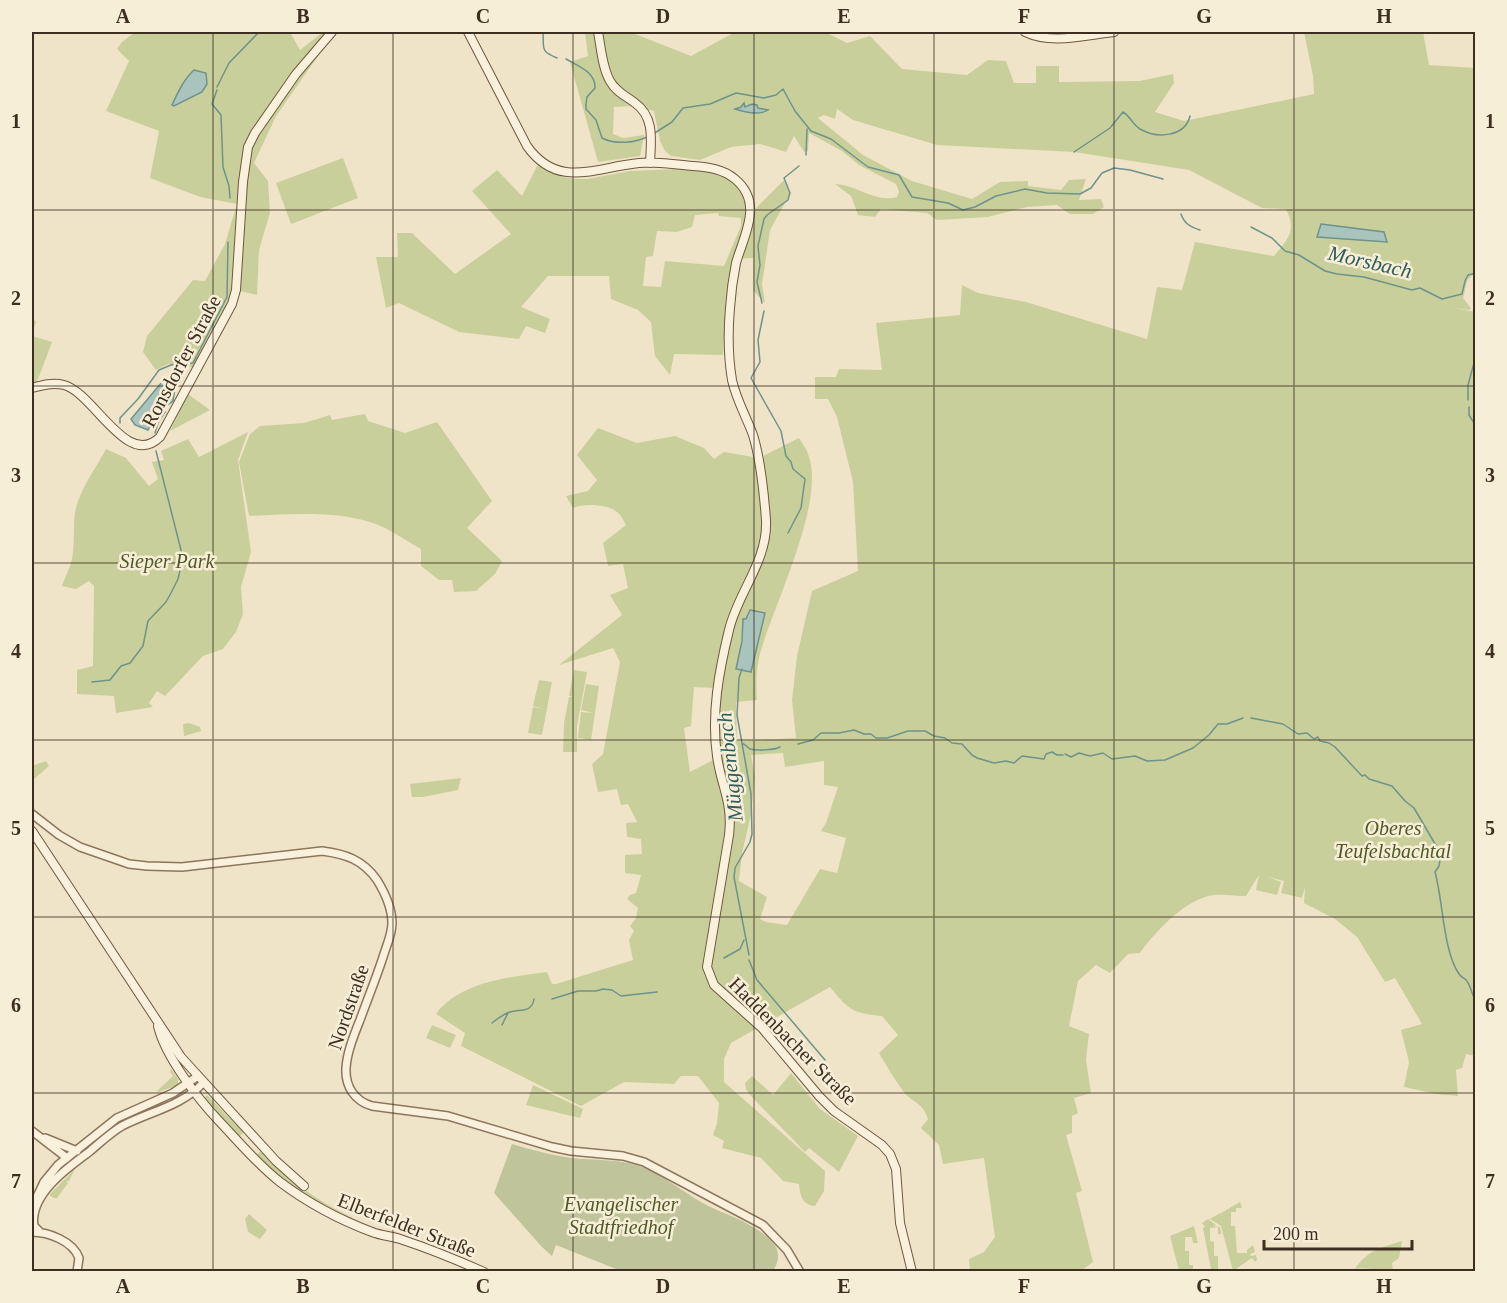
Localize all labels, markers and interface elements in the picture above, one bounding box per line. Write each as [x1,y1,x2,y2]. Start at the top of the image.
text: A [116,5,131,27]
text: B [296,5,310,27]
text: C [476,5,490,27]
text: D [656,5,670,27]
text: E [837,5,851,27]
text: F [1018,5,1030,27]
text: G [1196,5,1212,27]
text: H [1376,5,1392,27]
text: 1 [11,110,21,132]
text: 1 [1485,110,1495,132]
water label: Morsbach [1325,241,1414,283]
text: 2 [11,287,21,309]
text: 2 [1485,287,1495,309]
street label: Ronsdorfer Straße [137,291,225,431]
text: 3 [11,464,21,486]
text: 3 [1485,464,1495,486]
park label: Sieper Park [120,550,216,573]
text: 4 [11,640,21,662]
text: 4 [1485,640,1495,662]
water label: Müggenbach [712,711,748,824]
text: 5 [11,817,21,839]
park label: Oberes Teufelsbachtal [1335,817,1451,863]
text: 5 [1485,817,1495,839]
street label: Nordstraße [323,961,373,1053]
street label: Haddenbacher Straße [725,973,862,1110]
text: 6 [11,994,21,1016]
text: 6 [1485,994,1495,1016]
text: 7 [11,1170,21,1192]
text: 7 [1485,1170,1495,1192]
street label: Elberfelder Straße [335,1189,479,1261]
park label: Evangelischer Stadtfriedhof [563,1193,678,1239]
scale bar [1264,1213,1412,1251]
text: 200 m [1273,1224,1319,1244]
text: A [116,1275,131,1297]
text: B [296,1275,310,1297]
text: C [476,1275,490,1297]
text: D [656,1275,670,1297]
text: E [837,1275,851,1297]
text: F [1018,1275,1030,1297]
text: G [1196,1275,1212,1297]
text: H [1376,1275,1392,1297]

